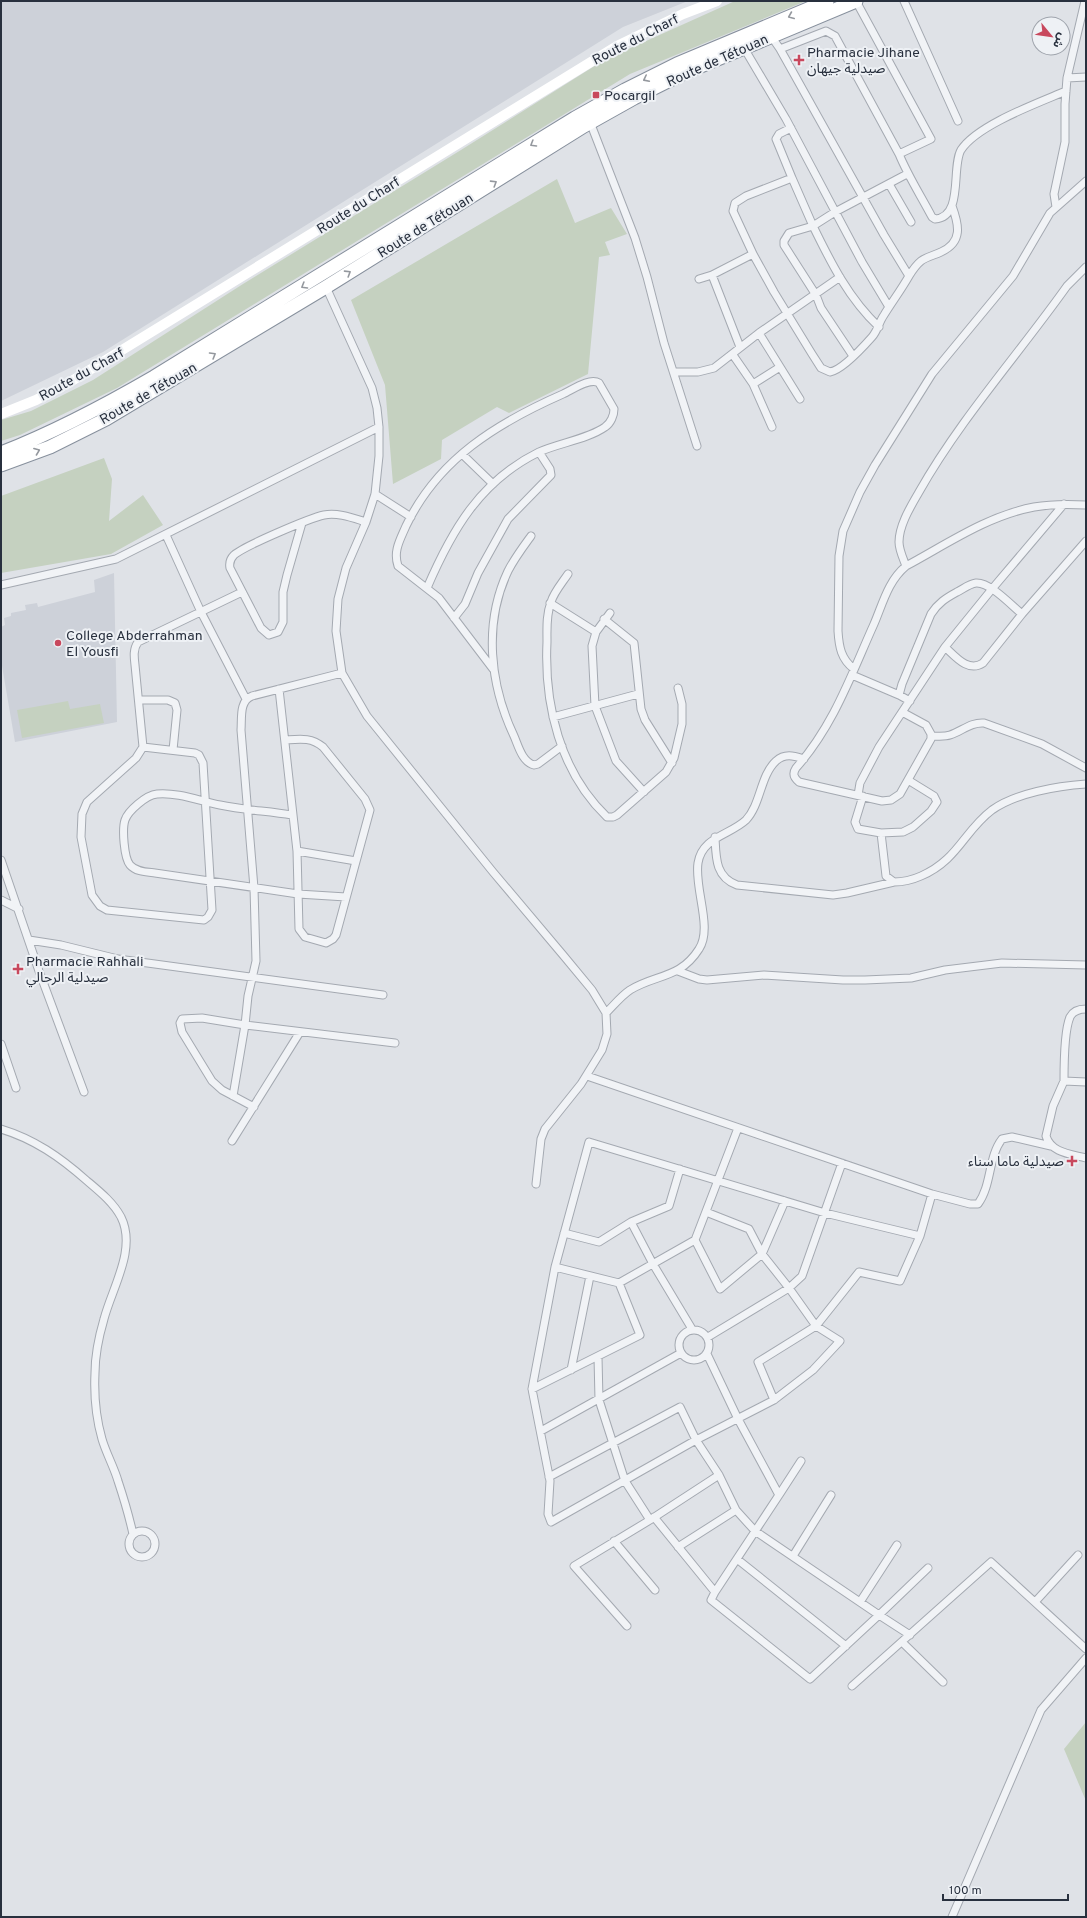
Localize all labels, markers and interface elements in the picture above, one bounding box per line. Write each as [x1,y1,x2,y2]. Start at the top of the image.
street label: Route du Charf [590,11,682,69]
one-way arrow [787,11,795,19]
north arrow [1031,16,1071,56]
text: ش [1049,30,1069,50]
street label: Route de Tétouan [664,31,771,91]
place label: Pharmacie Jihane صيدلية جيهان [807,45,920,78]
marker: Pharmacie Jihane صيدلية جيهان [794,55,804,65]
one-way arrow [643,74,650,82]
place label: Pocargil [604,88,656,105]
marker: Pocargil [591,90,601,100]
one-way arrow [530,139,537,146]
street label: Route du Charf [314,174,404,239]
one-way arrow [490,180,497,187]
street label: Route de Tétouan [375,190,477,263]
one-way arrow [344,271,351,278]
one-way arrow [301,281,308,288]
street label: Route du Charf [36,345,127,406]
one-way arrow [208,353,215,360]
street label: Route de Tétouan [97,360,200,429]
one-way arrow [34,448,41,456]
place label: College Abderrahman El Yousfi [66,628,203,661]
marker: College Abderrahman El Yousfi [53,638,63,648]
place label: Pharmacie Rahhali صيدلية الرحالي [26,954,144,988]
marker: Pharmacie Rahhali صيدلية الرحالي [13,964,23,974]
place label: صيدلية ماما سناء [968,1154,1064,1171]
marker: صيدلية ماما سناء [1067,1156,1077,1166]
scale bar [943,1876,1068,1902]
text: 100 m [949,1883,982,1899]

